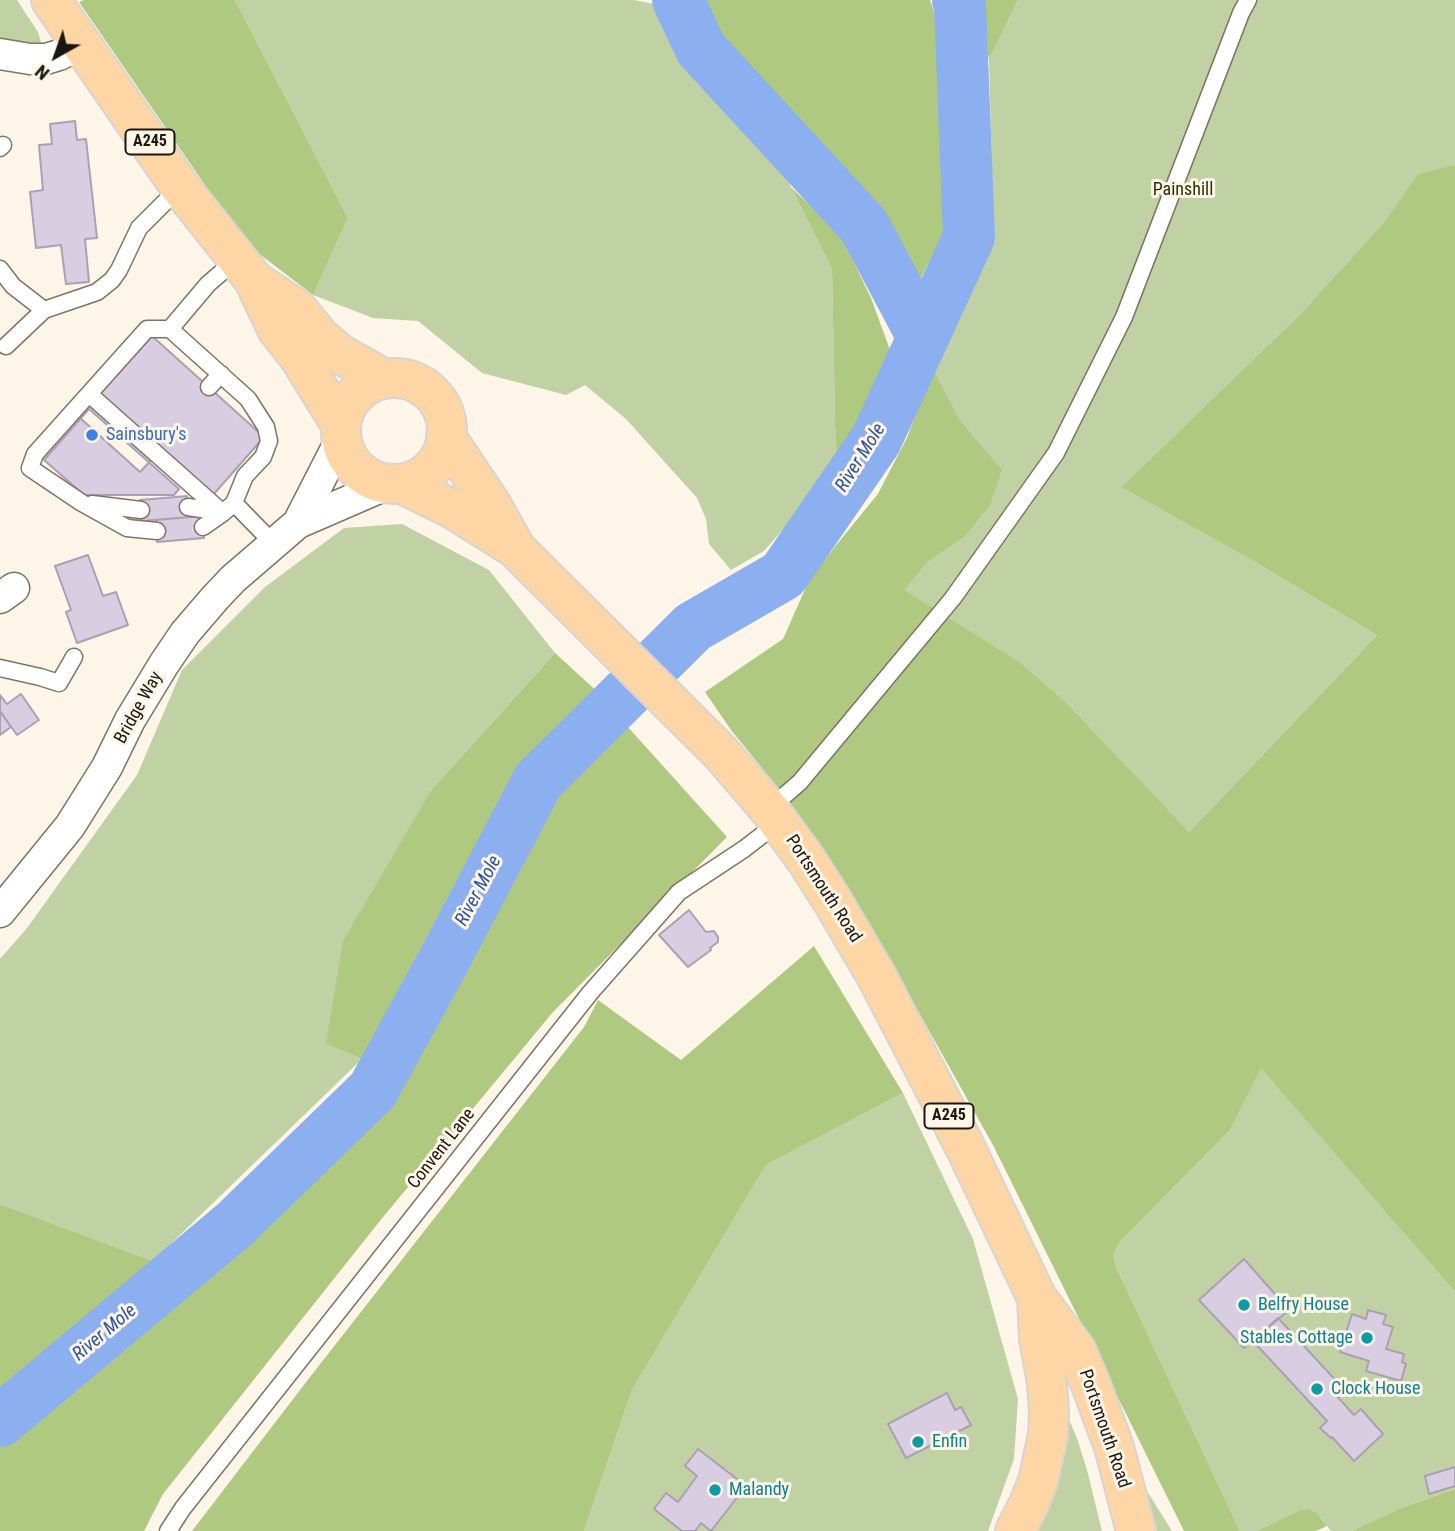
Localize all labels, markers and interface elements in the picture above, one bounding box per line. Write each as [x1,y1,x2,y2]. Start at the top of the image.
north arrow [21,21,91,91]
text: N [30,60,54,85]
road number: A245 [125,130,174,154]
park label: Painshill [1153,179,1213,201]
water label: River Mole [831,420,891,496]
place label: Sainsbury's [106,424,187,446]
marker: Sainsbury's [84,427,100,443]
street label: Bridge Way [110,668,168,748]
street label: Portsmouth Road [780,831,866,947]
water label: River Mole [451,852,507,930]
street label: Convent Lane [404,1104,480,1194]
road number: A245 [925,1104,974,1128]
place label: Belfry House [1258,1294,1349,1316]
marker: Belfry House [1236,1297,1252,1313]
water label: River Mole [68,1300,142,1366]
place label: Stables Cottage [1240,1327,1353,1349]
marker: Stables Cottage [1359,1330,1375,1346]
street label: Portsmouth Road [1074,1367,1134,1491]
place label: Clock House [1331,1378,1420,1400]
marker: Clock House [1309,1381,1325,1397]
place label: Enfin [932,1431,967,1453]
marker: Enfin [910,1434,926,1450]
place label: Malandy [729,1479,789,1501]
marker: Malandy [707,1482,723,1498]

